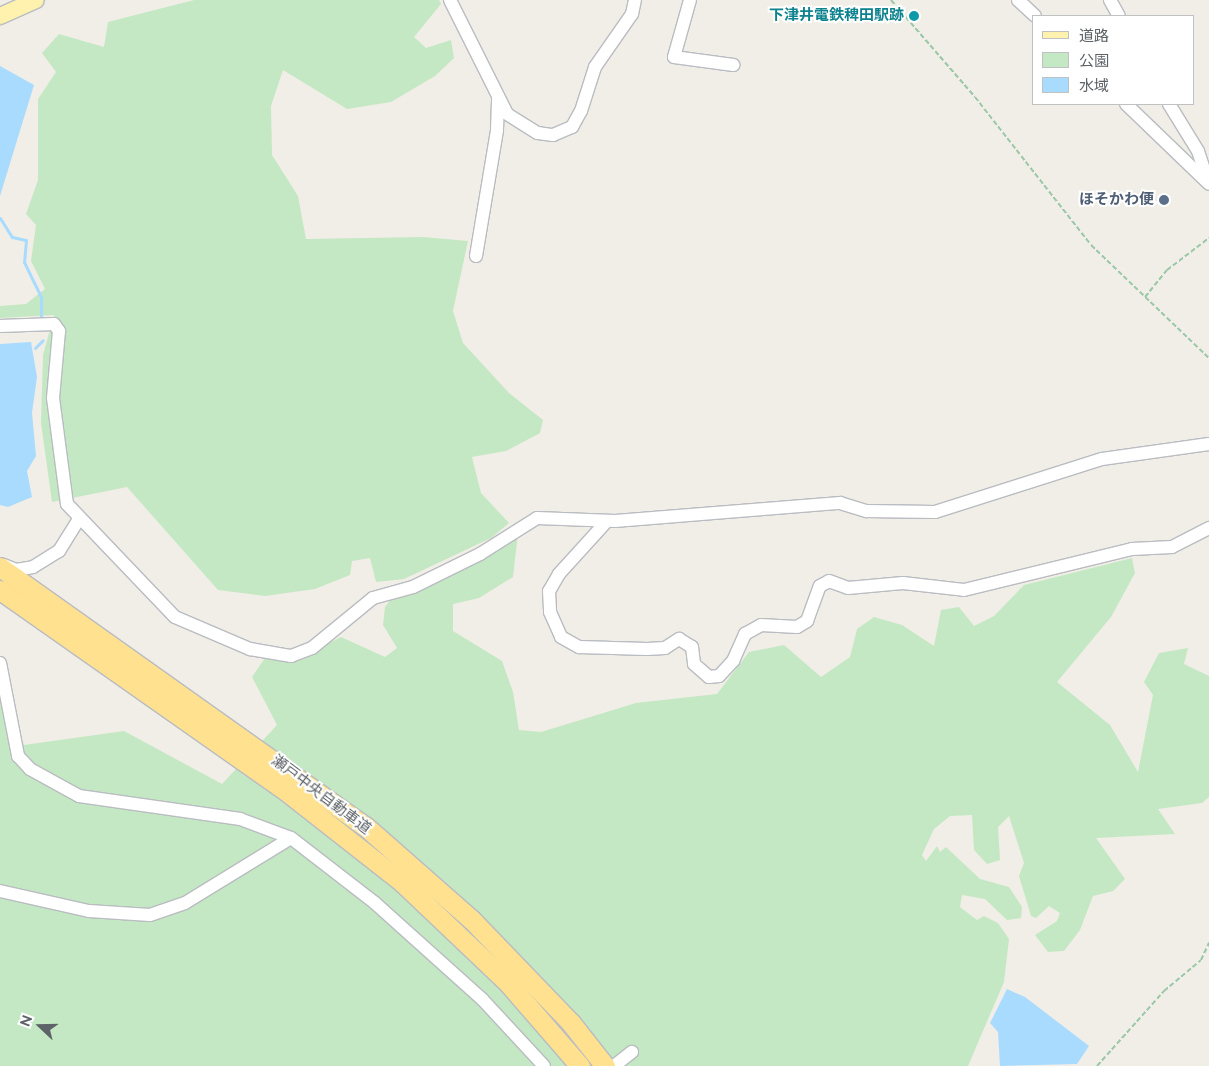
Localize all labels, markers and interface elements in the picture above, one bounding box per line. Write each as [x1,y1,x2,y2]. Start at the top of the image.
place label: 下津井電鉄稗田駅跡 [769,7,904,25]
marker: 下津井電鉄稗田駅跡 [908,10,920,22]
legend [1032,15,1194,105]
text: 道路 [1079,27,1109,45]
text: 公園 [1079,52,1109,70]
text: 水域 [1079,77,1109,95]
place label: ほそかわ便 [1079,191,1154,209]
marker: ほそかわ便 [1158,194,1170,206]
street label: 瀬戸中央自動車道 [268,752,374,838]
north arrow [15,1001,65,1051]
text: N [17,1013,35,1028]

